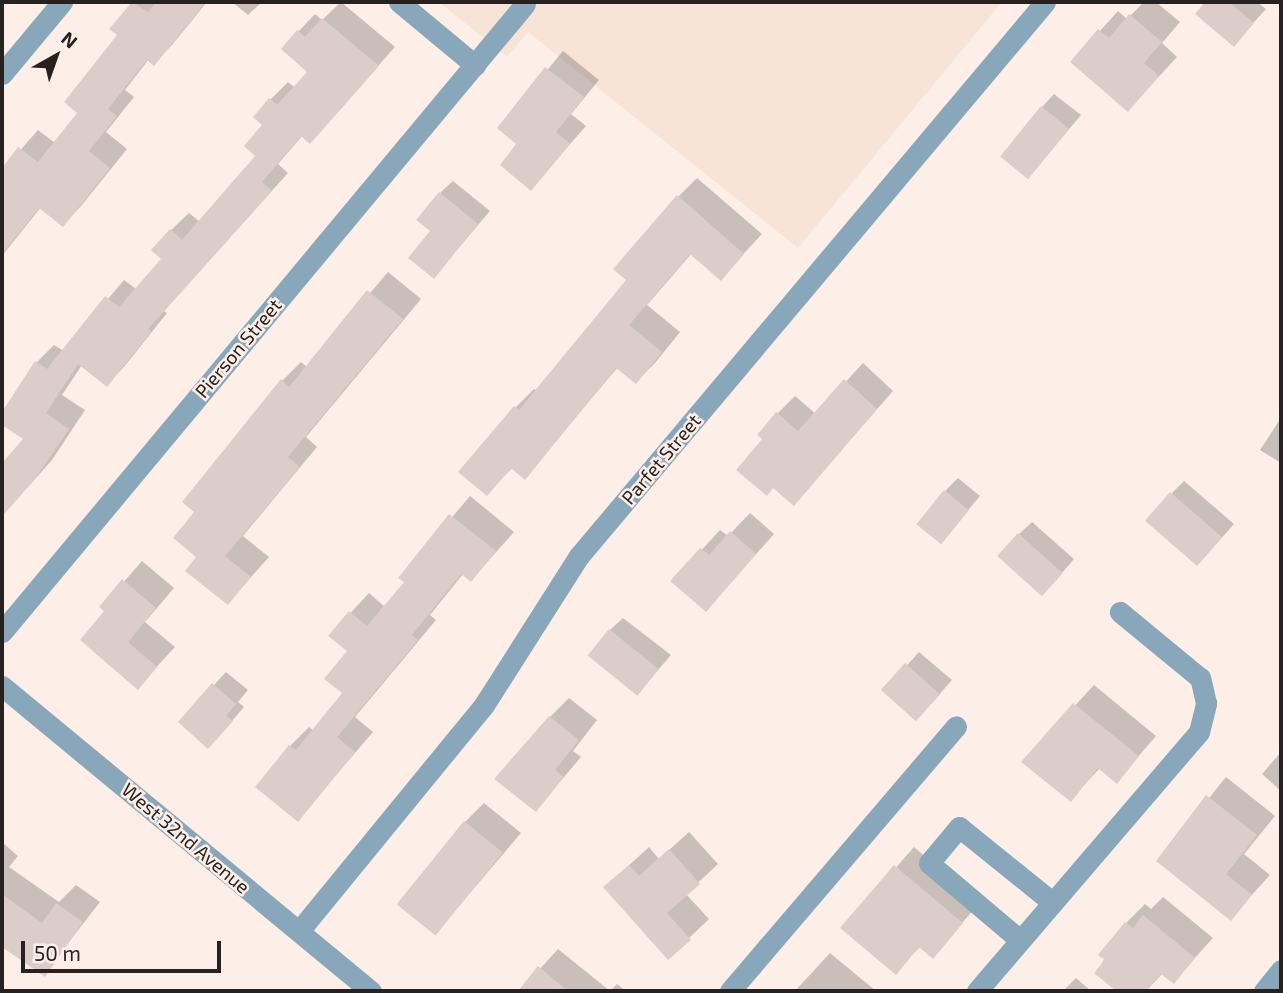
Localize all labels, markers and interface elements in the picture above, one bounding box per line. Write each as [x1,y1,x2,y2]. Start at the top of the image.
north arrow [21,21,91,91]
text: N [57,26,82,53]
street label: Pierson Street [190,294,286,402]
street label: Parfet Street [617,409,705,509]
street label: West 32nd Avenue [117,778,255,898]
scale bar [24,926,224,970]
text: 50 m [34,940,81,965]

